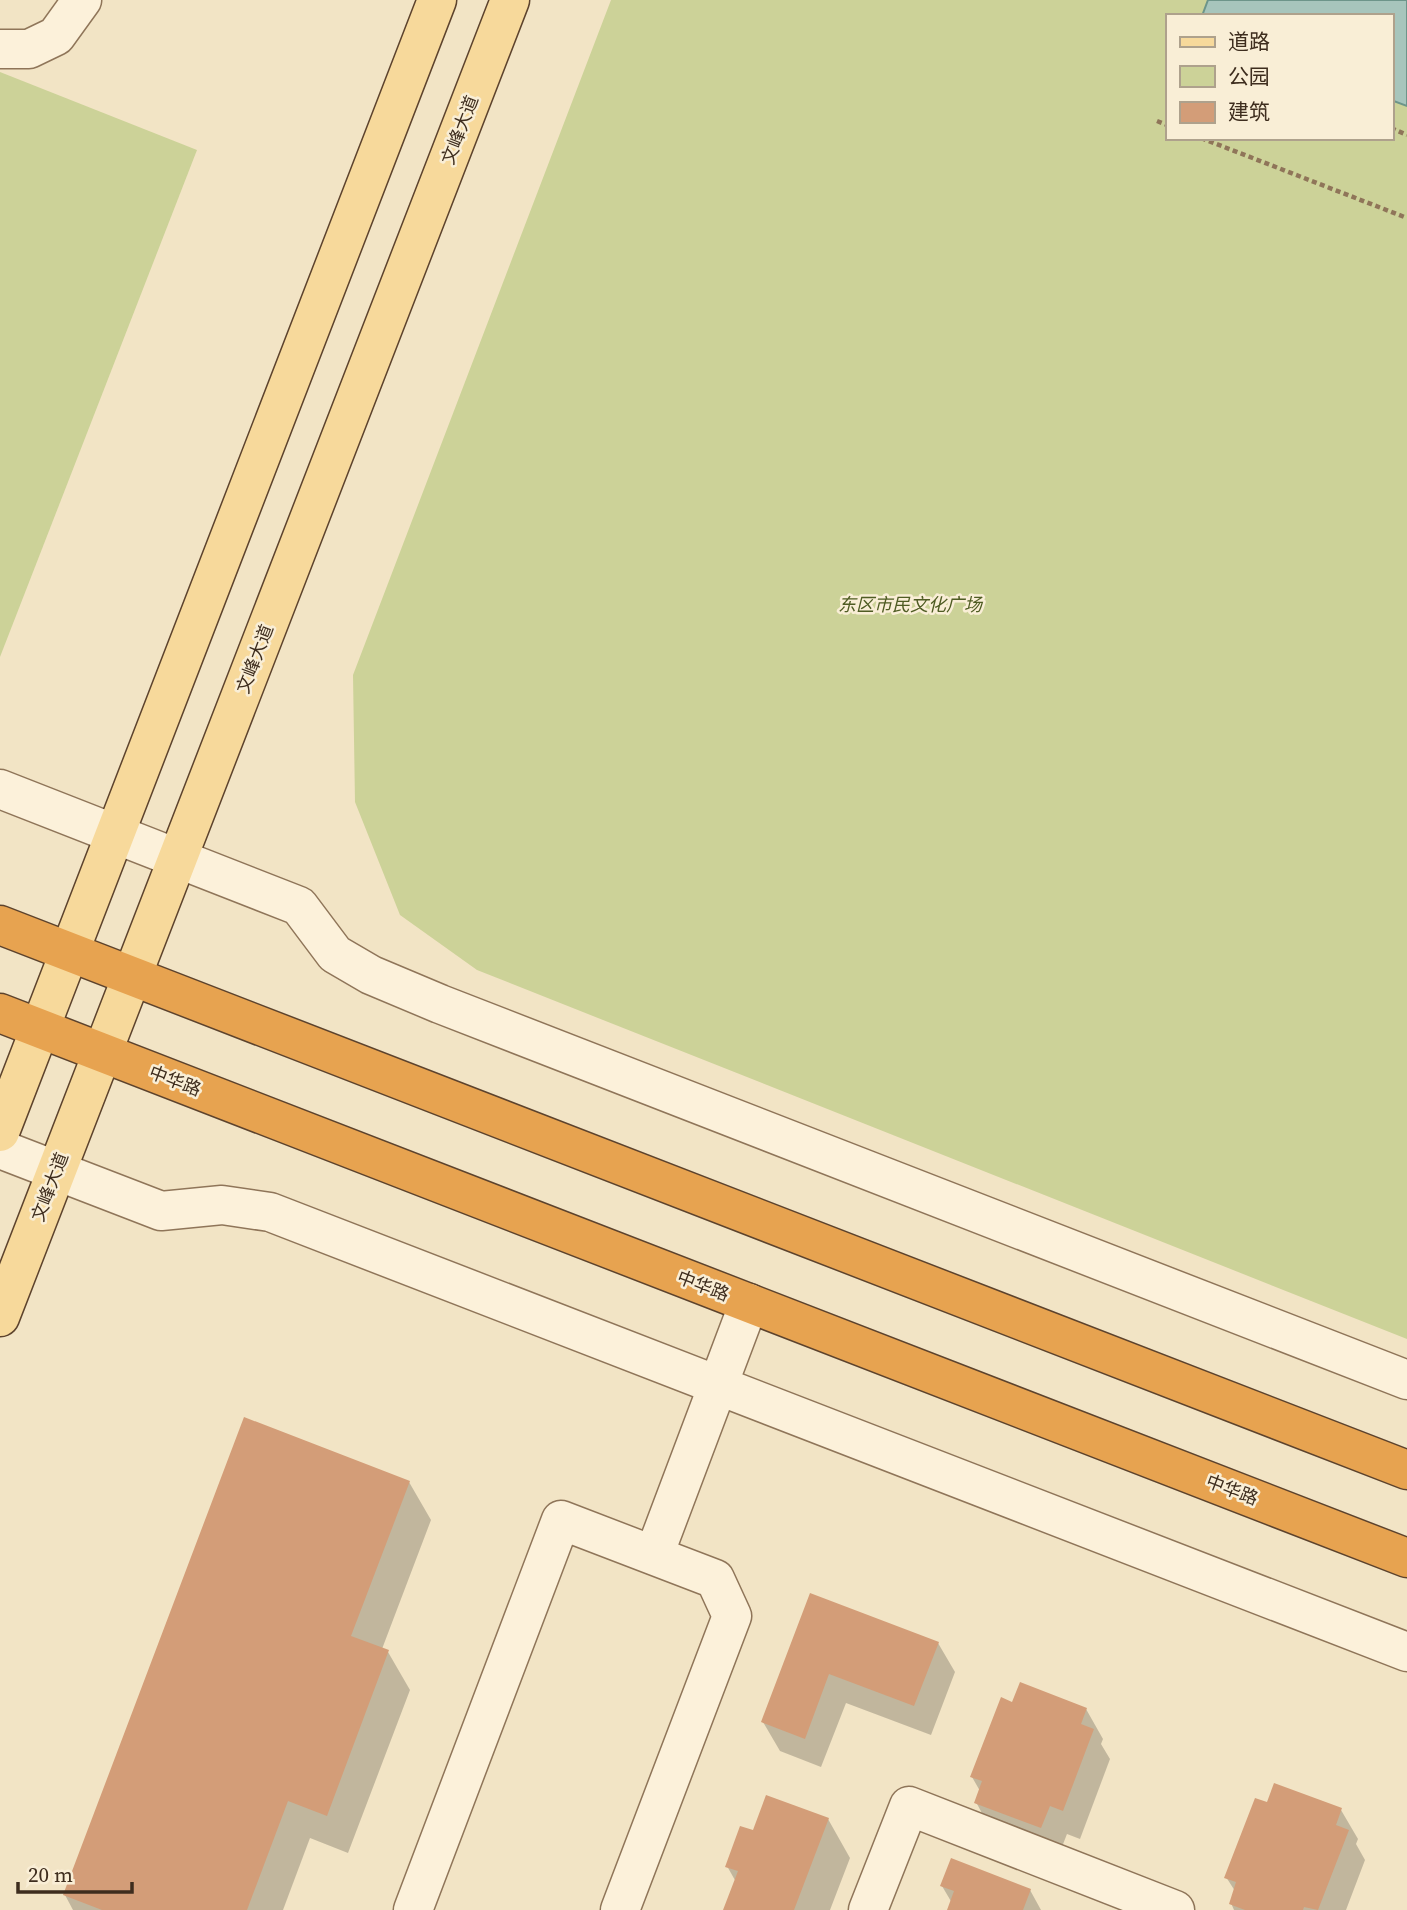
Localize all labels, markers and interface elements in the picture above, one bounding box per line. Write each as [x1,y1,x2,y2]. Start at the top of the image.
legend [1166,14,1393,140]
text: 道路 [1228,27,1270,56]
text: 公园 [1228,62,1270,91]
street label: 文峰大道 [435,92,484,168]
text: 建筑 [1228,97,1270,126]
park label: 东区市民文化广场 [838,592,984,617]
street label: 文峰大道 [230,621,279,697]
street label: 中华路 [145,1059,205,1102]
street label: 文峰大道 [25,1149,74,1225]
street label: 中华路 [673,1264,733,1307]
street label: 中华路 [1202,1468,1262,1511]
scale bar [18,1850,131,1894]
text: 20 m [28,1860,73,1889]

